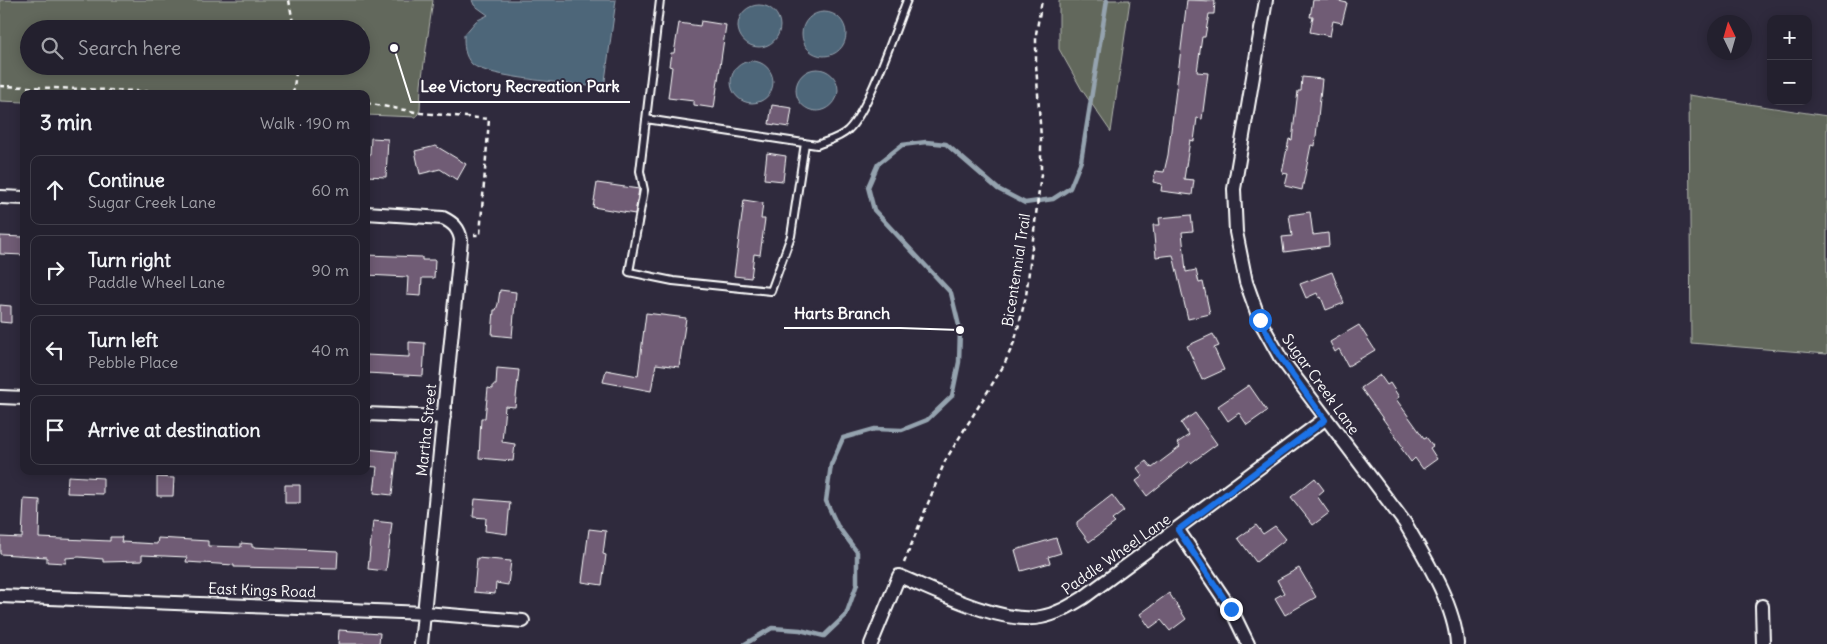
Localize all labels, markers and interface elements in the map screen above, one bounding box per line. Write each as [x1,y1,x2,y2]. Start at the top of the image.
north arrow [1707,15,1752,60]
map controls [1767,15,1812,105]
button: + [1767,15,1812,60]
search box [20,20,370,75]
icon: search [38,34,66,62]
text: Search here [78,36,181,60]
button: − [1767,60,1812,105]
callout: Lee Victory Recreation Park [411,71,630,102]
text: Lee Victory Recreation Park [420,76,620,97]
text: 3 min [40,109,92,136]
text: Walk · 190 m [260,113,350,133]
text: Continue [88,168,165,192]
icon: ahead [41,176,69,204]
text: 60 m [311,180,349,200]
text: Sugar Creek Lane [88,192,216,212]
street label: Bicentennial Trail [998,212,1034,328]
text: Turn right [88,248,171,272]
icon: right [41,256,69,284]
text: 90 m [311,260,349,280]
text: Paddle Wheel Lane [88,272,225,292]
callout: Harts Branch [784,297,900,328]
text: Harts Branch [794,303,890,323]
route start [1249,309,1272,332]
text: Turn left [88,328,158,352]
street label: Sugar Creek Lane [1278,330,1364,438]
icon: left [41,336,69,364]
text: 40 m [311,340,349,360]
text: Pebble Place [88,352,178,372]
street label: Martha Street [412,383,440,477]
icon: arrive [41,416,69,444]
text: Arrive at destination [88,418,261,442]
street label: Paddle Wheel Lane [1058,509,1174,599]
street label: East Kings Road [208,579,316,601]
route end [1220,598,1243,621]

